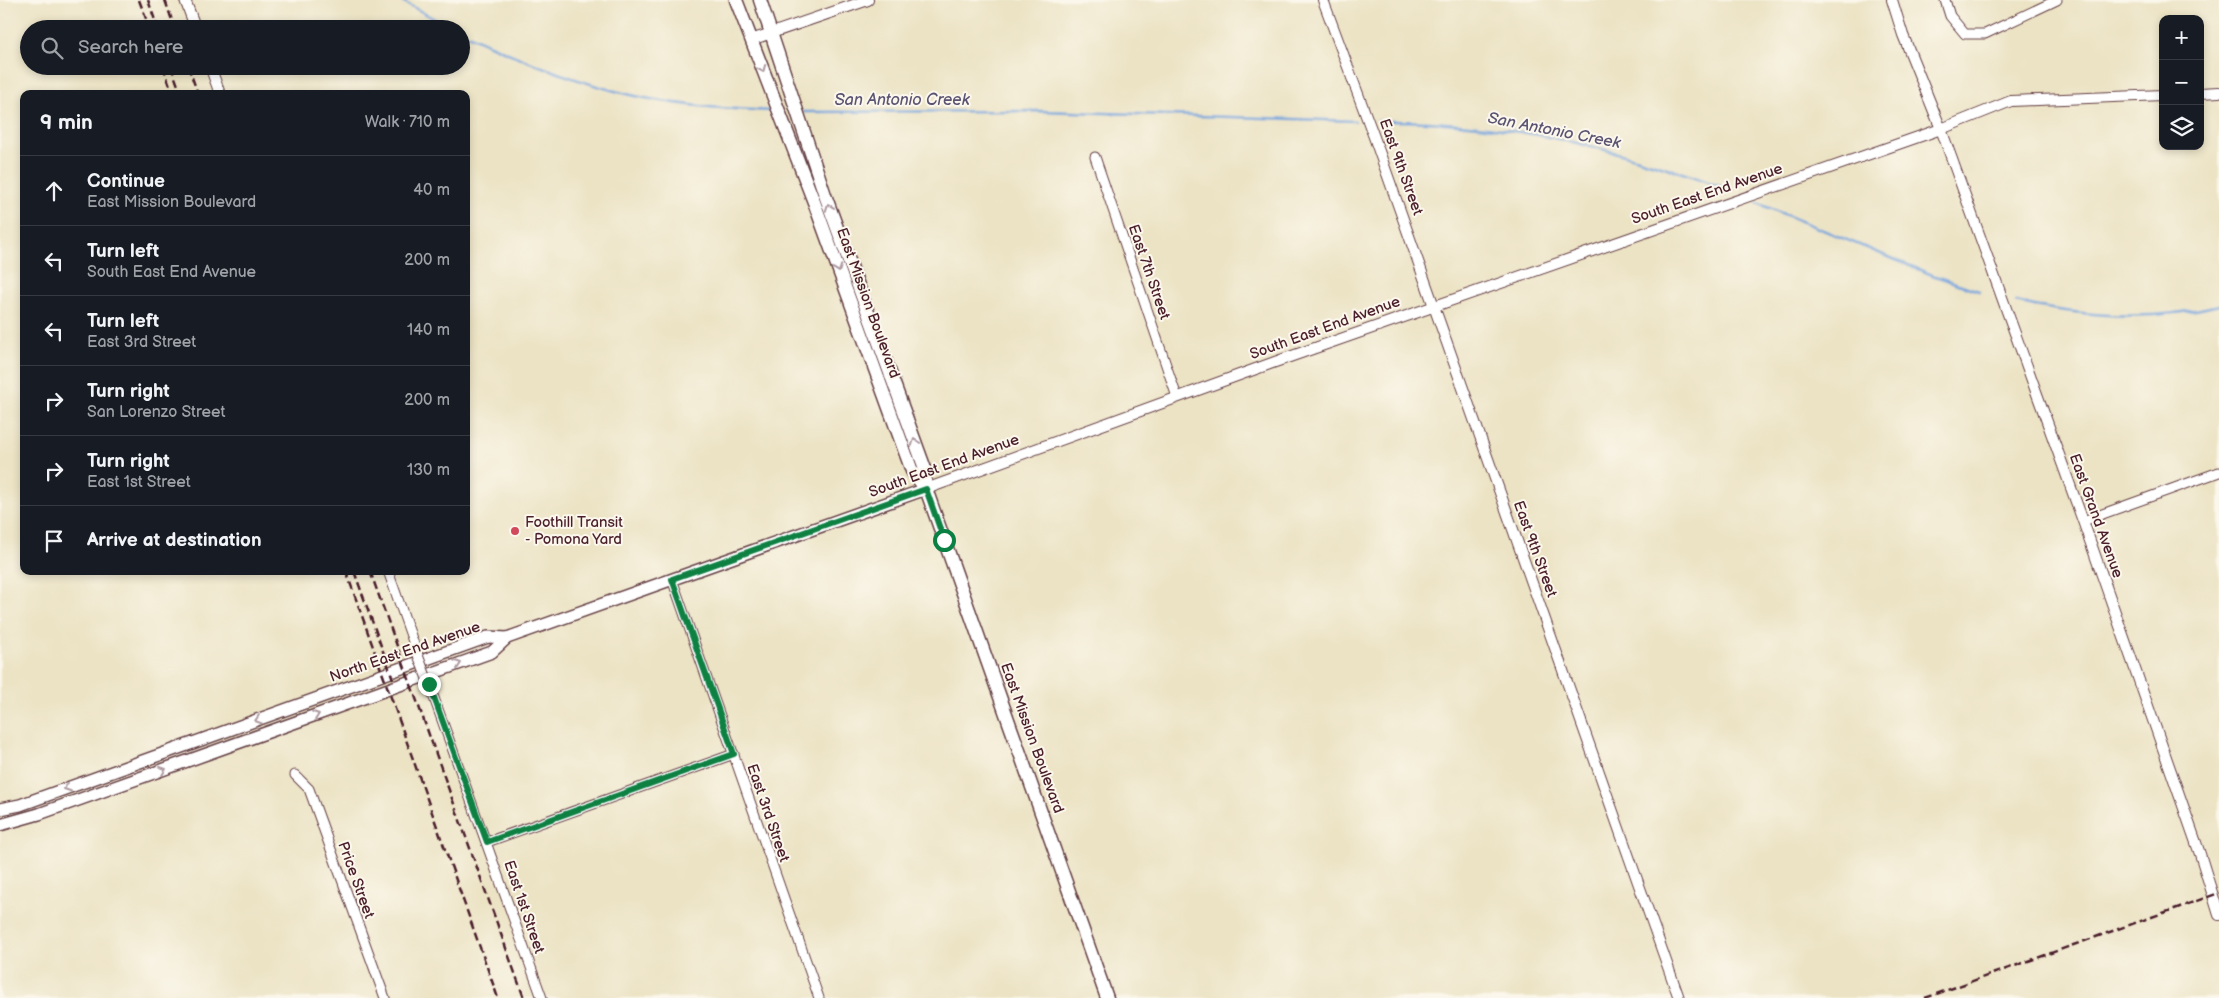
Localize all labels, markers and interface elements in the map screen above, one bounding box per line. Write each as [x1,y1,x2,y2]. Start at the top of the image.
map controls [2159,15,2204,150]
button: + [2159,15,2204,60]
search box [20,20,470,75]
icon: search [38,34,66,62]
text: Search here [78,36,183,59]
button: − [2159,60,2204,105]
one-way arrow [756,64,766,72]
water label: San Antonio Creek [834,91,971,110]
button: layers [2159,105,2204,150]
water label: San Antonio Creek [1486,109,1623,153]
text: 9 min [40,110,93,135]
text: Walk · 710 m [365,113,450,132]
street label: East 9th Street [1375,116,1427,218]
street label: South East End Avenue [1629,159,1785,229]
text: Continue [87,170,165,193]
icon: ahead [40,177,68,205]
text: 40 m [413,181,450,200]
text: East Mission Boulevard [87,193,256,212]
one-way arrow [825,203,835,212]
street label: East 7th Street [1124,222,1174,322]
street label: East Mission Boulevard [832,225,904,381]
text: Turn left [87,240,159,263]
icon: left [40,247,68,275]
text: 200 m [404,251,450,270]
text: South East End Avenue [87,263,256,282]
one-way arrow [832,265,842,273]
street label: South East End Avenue [1247,292,1403,364]
text: Turn left [87,310,159,333]
icon: left [40,317,68,345]
text: 140 m [407,321,450,340]
text: East 3rd Street [87,333,196,352]
text: Turn right [87,380,170,403]
icon: right [40,387,68,415]
text: 200 m [404,391,450,410]
text: San Lorenzo Street [87,403,225,422]
street label: South East End Avenue [866,430,1022,502]
one-way arrow [911,438,921,447]
text: Turn right [87,450,170,473]
street label: East Grand Avenue [2065,451,2127,581]
icon: right [40,457,68,485]
text: 130 m [407,461,450,480]
text: East 1st Street [87,473,191,492]
street label: East 9th Street [1509,498,1561,600]
place label: Foothill Transit - Pomona Yard [525,513,623,549]
marker: Foothill Transit - Pomona Yard [509,525,521,537]
icon: arrive [40,527,68,555]
text: Arrive at destination [87,529,262,552]
route start [933,529,956,552]
street label: North East End Avenue [327,617,483,687]
one-way arrow [453,659,462,669]
street label: East Mission Boulevard [996,660,1068,816]
route end [418,673,441,696]
one-way arrow [312,711,320,721]
one-way arrow [255,714,263,724]
street label: East 3rd Street [742,762,794,865]
one-way arrow [159,766,167,776]
one-way arrow [63,782,72,792]
street label: Price Street [333,839,379,921]
street label: East 1st Street [499,858,549,956]

